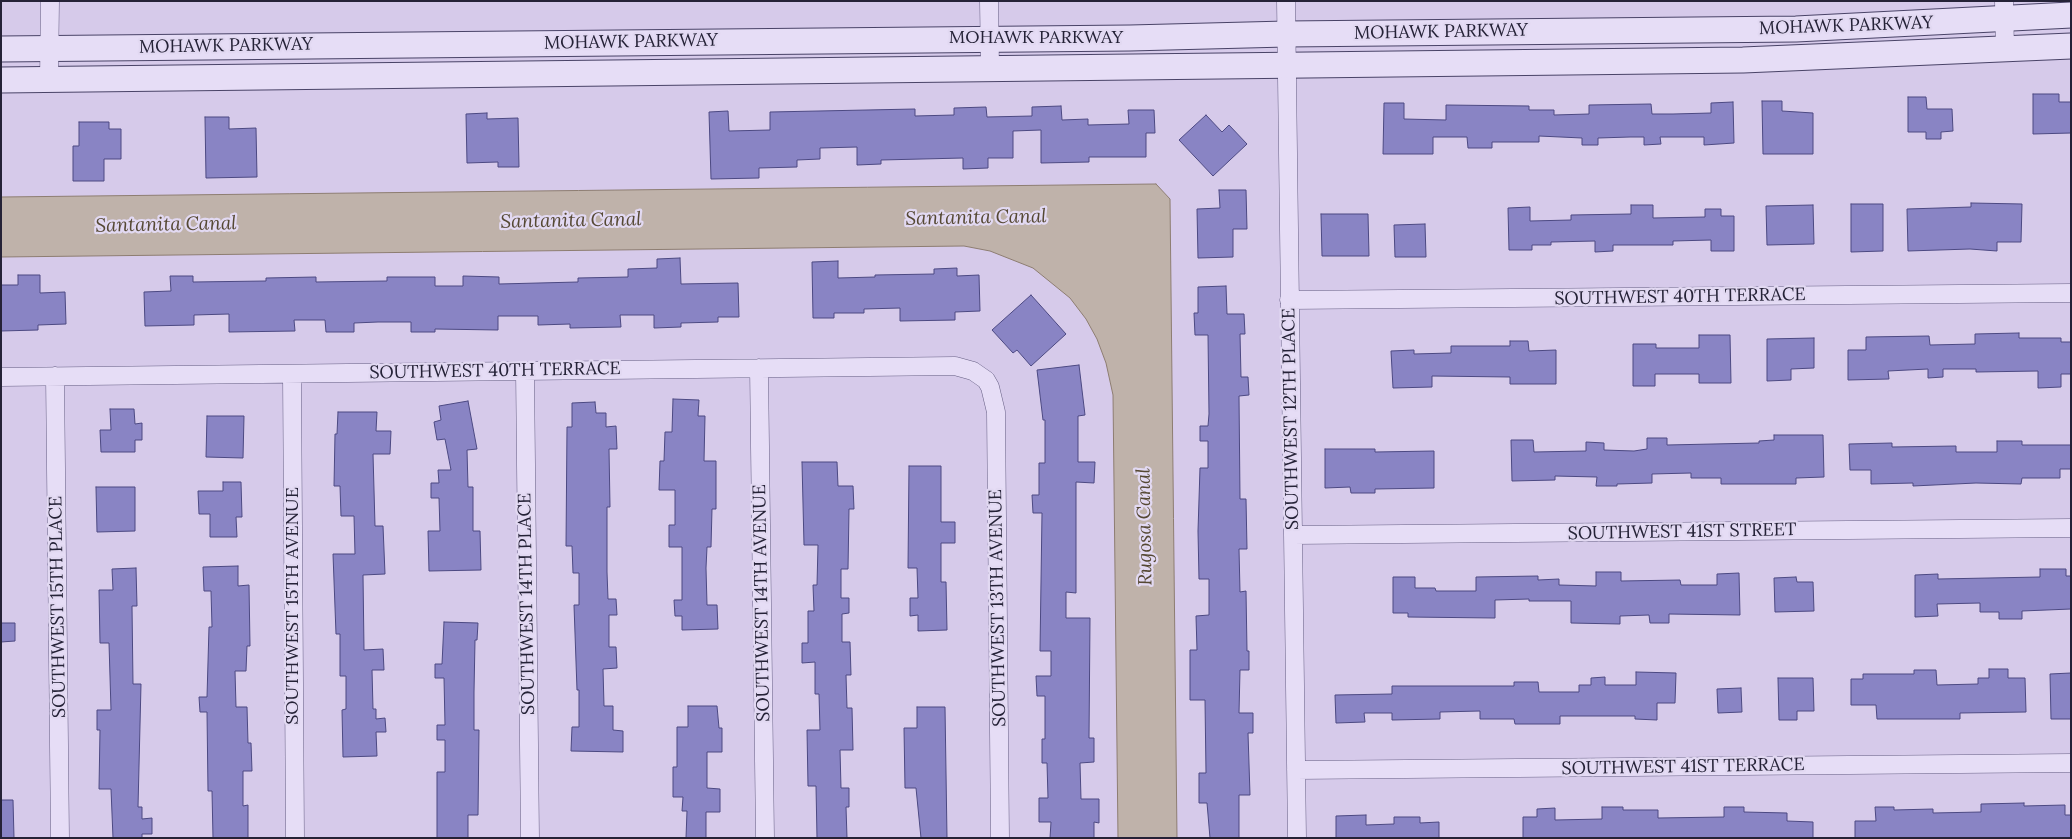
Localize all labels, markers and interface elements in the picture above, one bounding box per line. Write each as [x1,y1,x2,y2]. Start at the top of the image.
street label: MOHAWK PARKWAY [1759,12,1933,40]
street label: MOHAWK PARKWAY [1354,20,1528,44]
street label: MOHAWK PARKWAY [949,27,1123,49]
street label: MOHAWK PARKWAY [544,30,718,54]
street label: MOHAWK PARKWAY [139,34,313,58]
water label: Santanita Canal [905,205,1047,231]
water label: Santanita Canal [500,208,642,234]
water label: Santanita Canal [95,212,237,238]
street label: SOUTHWEST 40TH TERRACE [1554,284,1806,310]
street label: SOUTHWEST 12TH PLACE [1278,308,1304,530]
street label: SOUTHWEST 40TH TERRACE [369,358,621,384]
water label: Rugosa Canal [1133,468,1157,586]
street label: SOUTHWEST 14TH AVENUE [749,484,775,722]
street label: SOUTHWEST 15TH AVENUE [282,487,304,725]
street label: SOUTHWEST 13TH AVENUE [985,489,1011,727]
street label: SOUTHWEST 14TH PLACE [514,493,540,715]
street label: SOUTHWEST 15TH PLACE [45,496,71,718]
street label: SOUTHWEST 41ST STREET [1567,519,1797,545]
street label: SOUTHWEST 41ST TERRACE [1561,754,1805,780]

